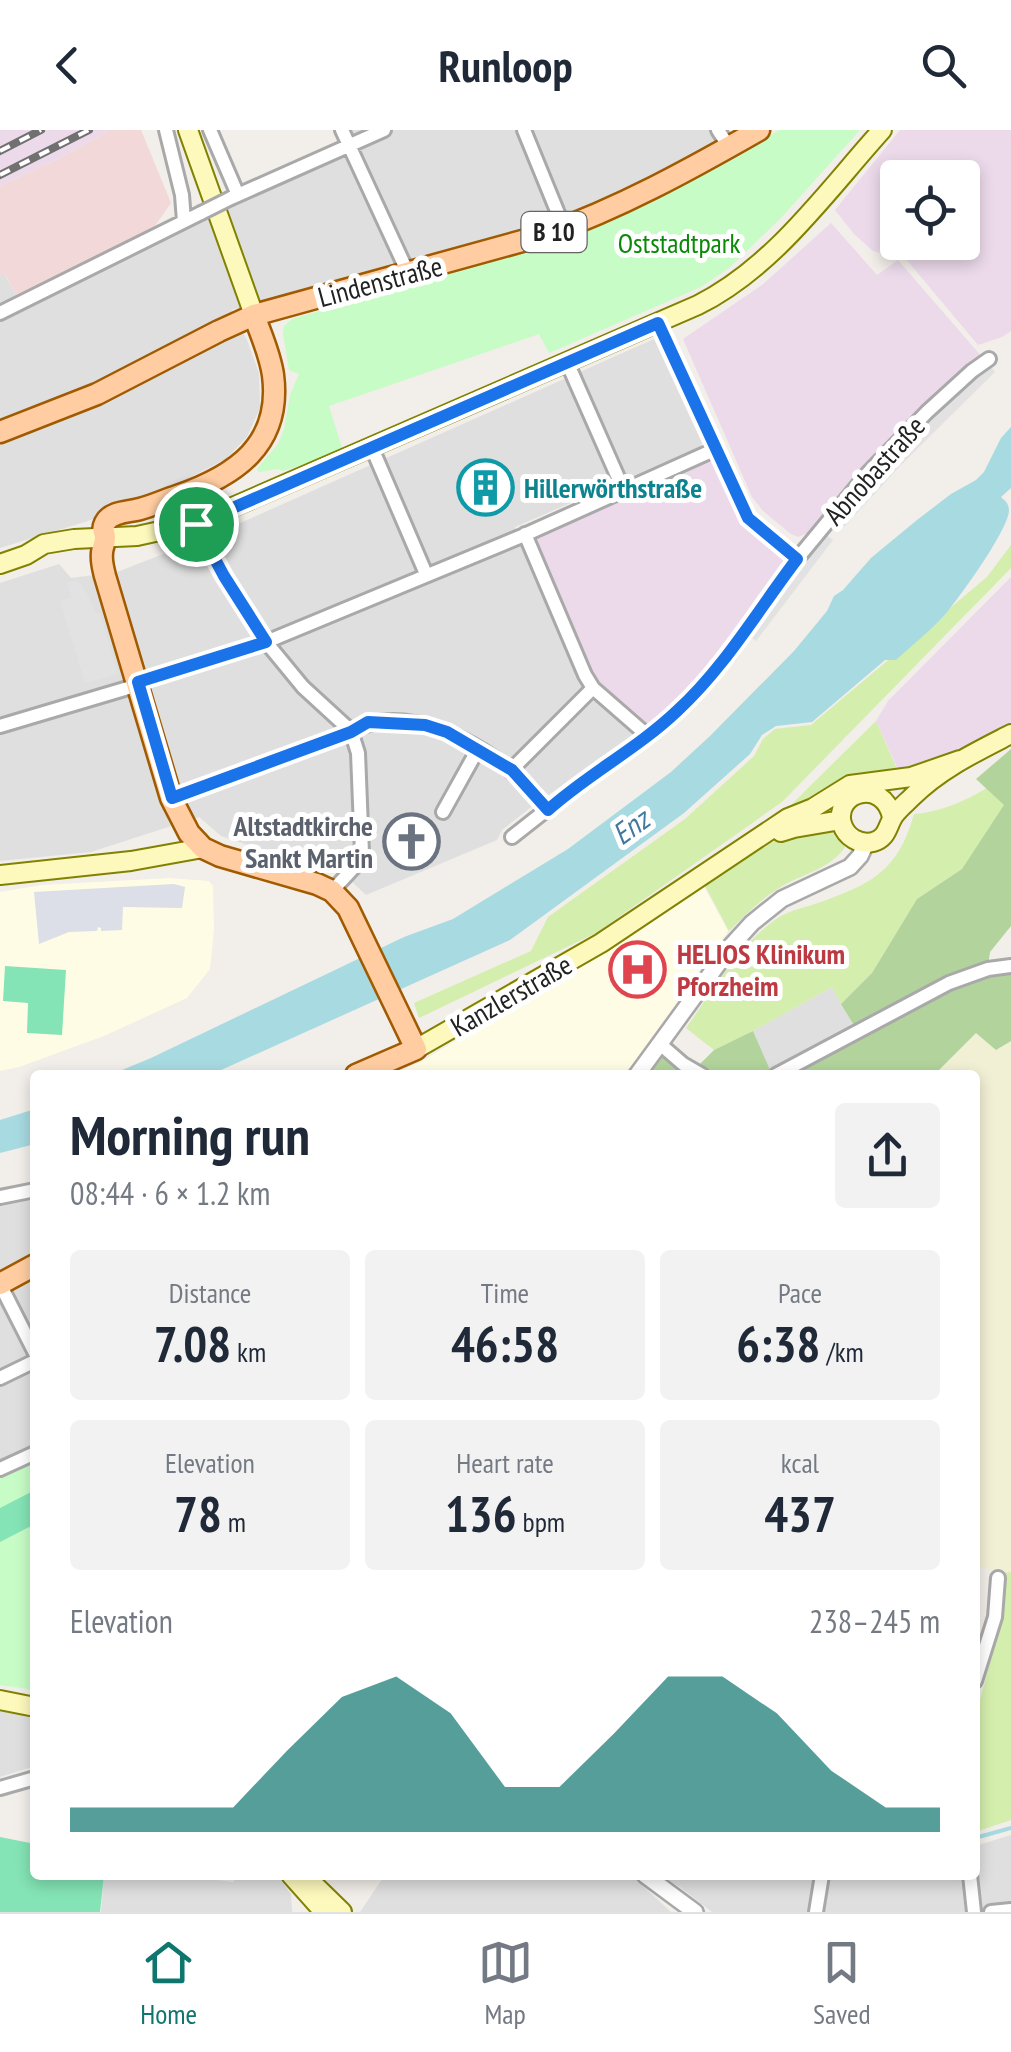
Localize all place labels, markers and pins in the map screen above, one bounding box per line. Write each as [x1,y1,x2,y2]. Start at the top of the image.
building icon: Hillerwörthstraße [455,457,515,517]
place label: Hillerwörthstraße [524,469,702,506]
pin [154,482,239,567]
place label: Altstadtkirche Sankt Martin [233,807,373,876]
church icon: Altstadtkirche Sankt Martin [382,811,442,871]
place label: HELIOS Klinikum Pforzheim [677,935,845,1004]
hospital icon: HELIOS Klinikum Pforzheim [608,939,668,999]

